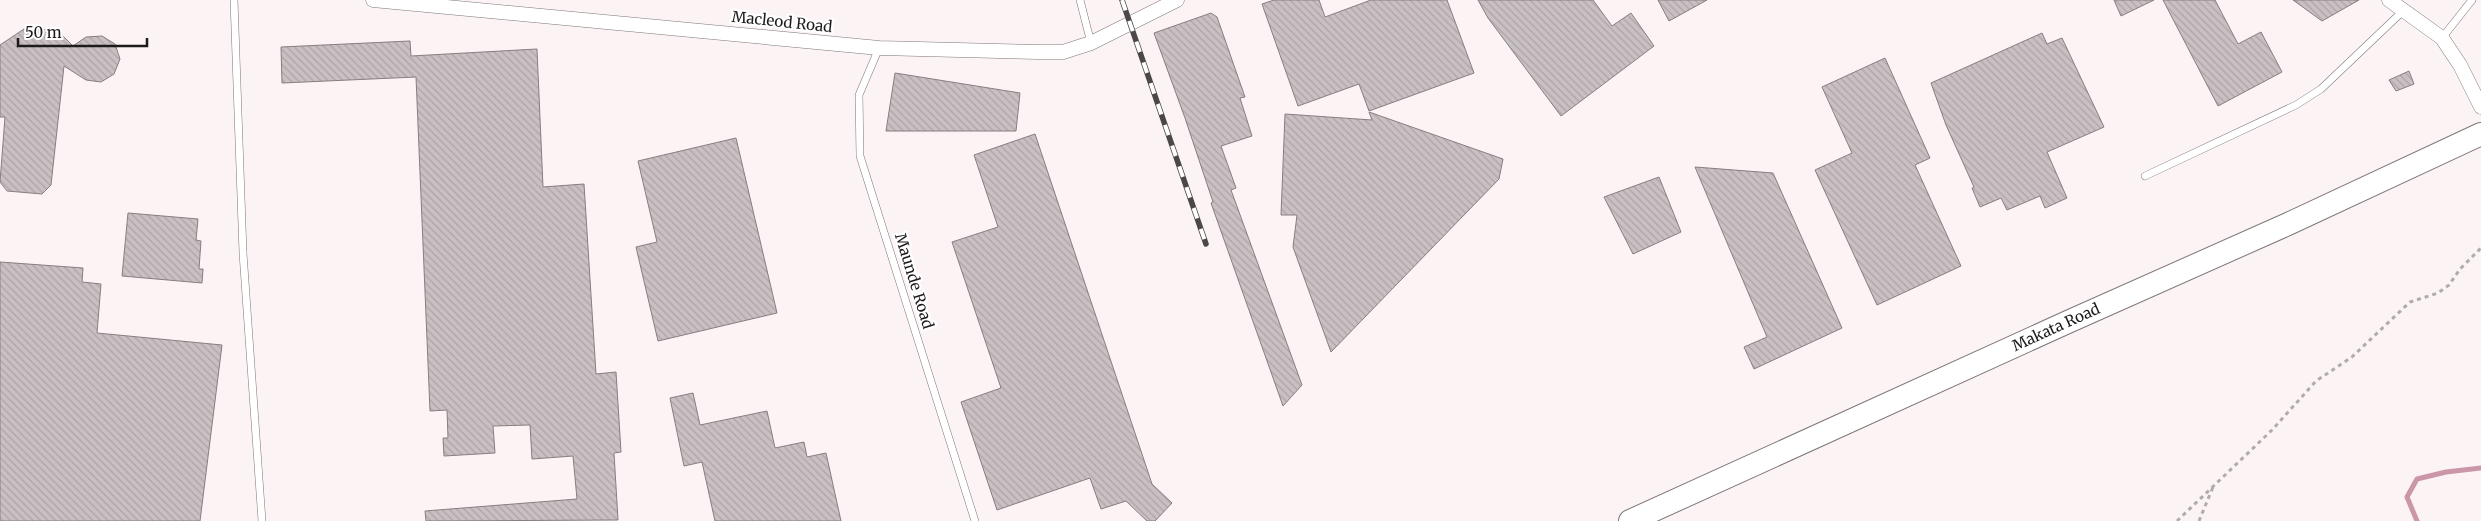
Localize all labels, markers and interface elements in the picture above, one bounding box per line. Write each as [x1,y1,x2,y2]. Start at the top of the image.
street label: Macleod Road [731,7,833,36]
scale bar [18,15,146,47]
text: 50 m [25,23,62,42]
street label: Maunde Road [891,231,938,331]
street label: Makata Road [2009,299,2103,355]

